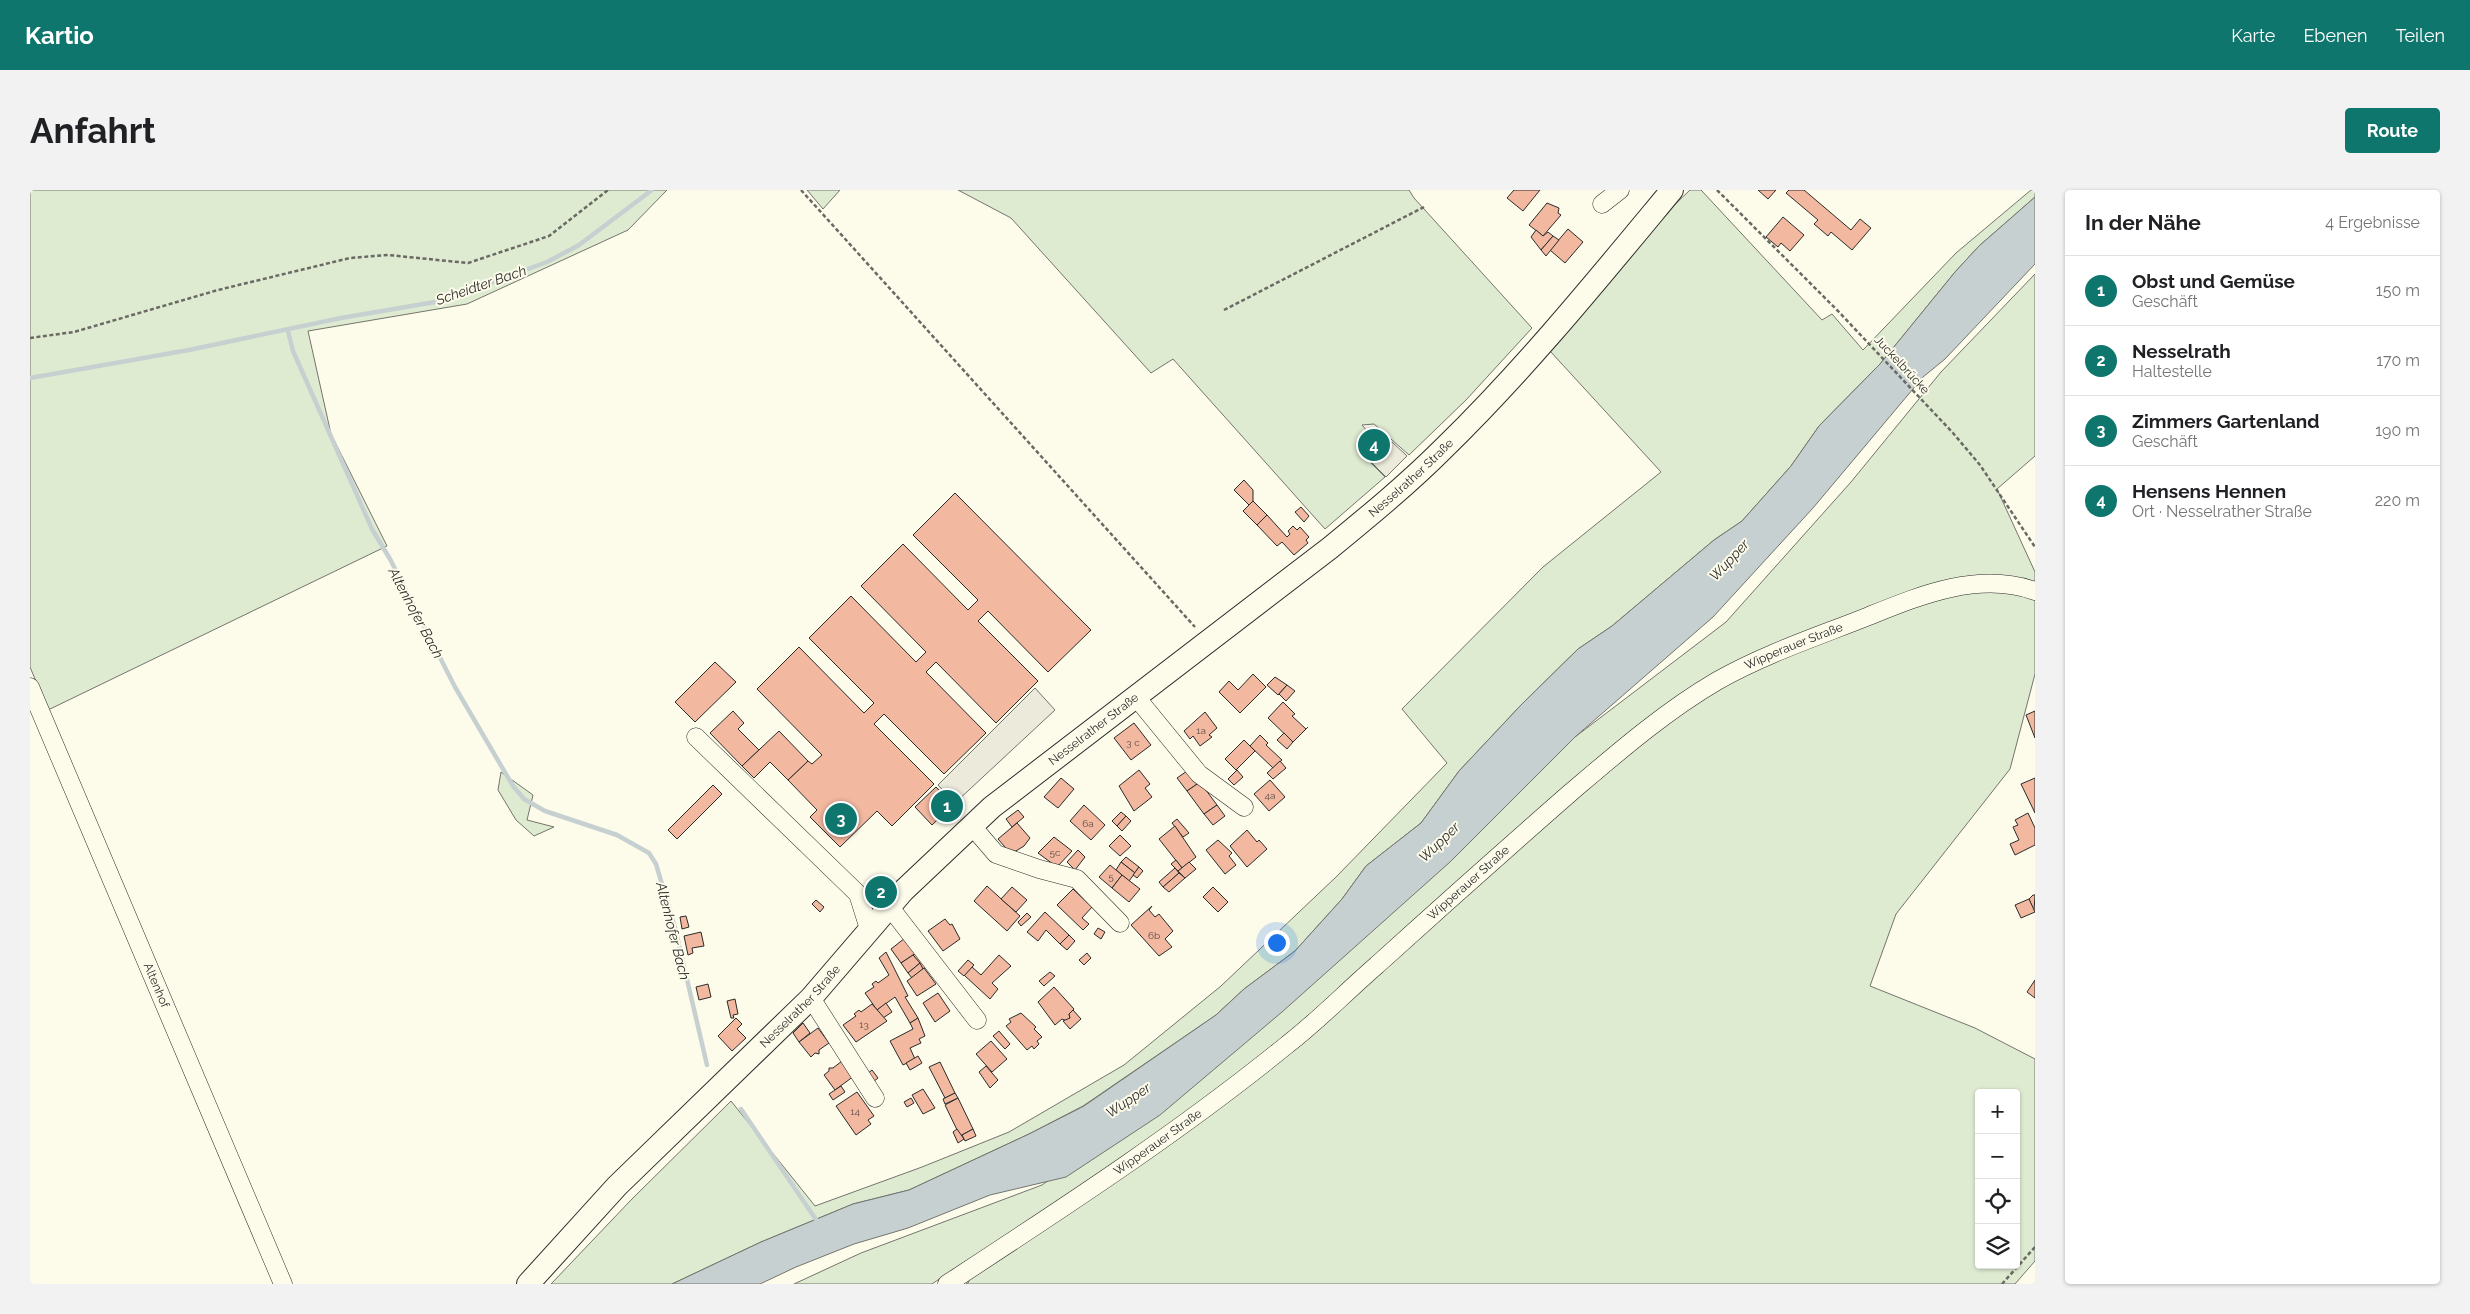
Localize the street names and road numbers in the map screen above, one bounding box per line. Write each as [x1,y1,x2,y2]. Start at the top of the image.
street label: Juckelbrücke [1872,333,1932,397]
street label: Nesselrather Straße [1366,436,1456,520]
street label: Wipperauer Straße [1742,620,1845,672]
street label: Nesselrather Straße [1046,690,1141,768]
street label: Wipperauer Straße [1425,843,1512,923]
street label: Altenhof [141,961,173,1011]
street label: Nesselrather Straße [757,962,843,1051]
street label: Wipperauer Straße [1111,1106,1204,1178]

